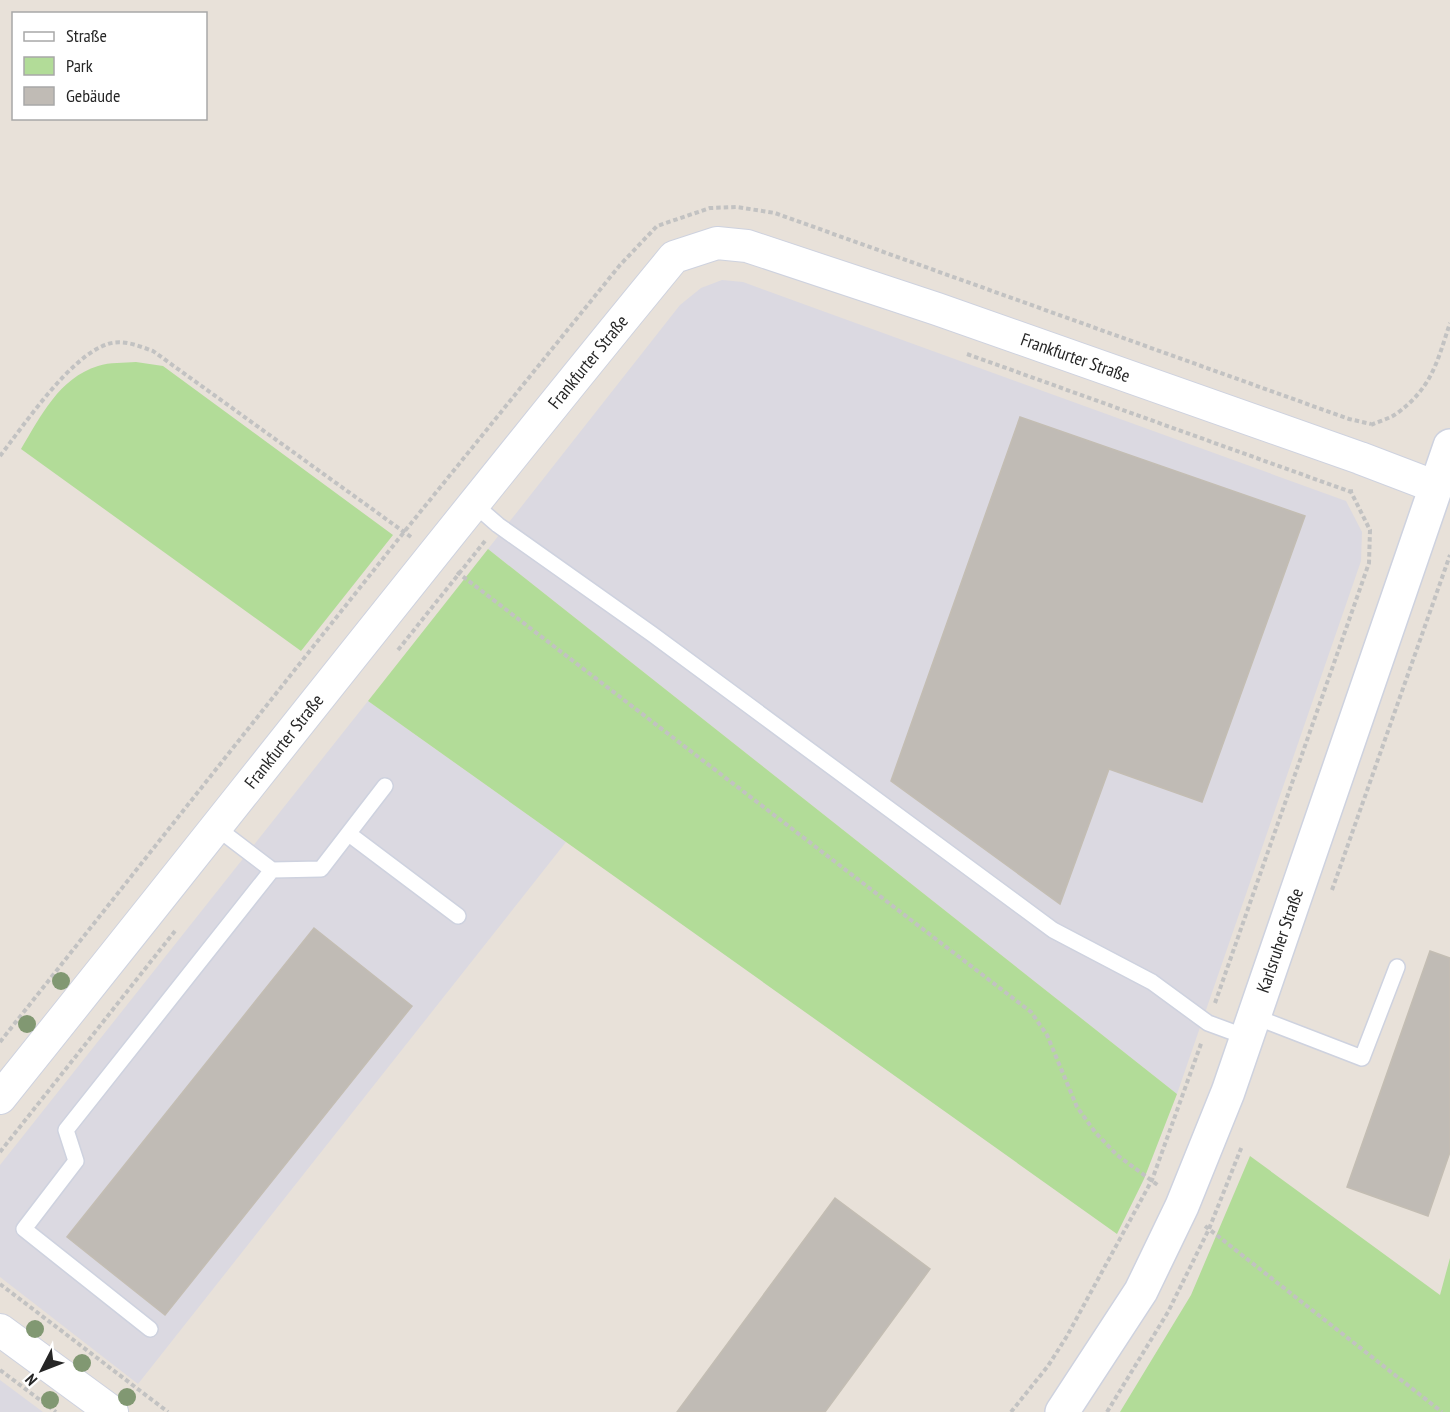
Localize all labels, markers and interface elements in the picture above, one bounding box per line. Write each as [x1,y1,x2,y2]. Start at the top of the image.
legend [12,12,207,120]
text: Straße [66,24,107,47]
text: Park [66,54,93,77]
text: Gebäude [66,84,120,107]
street label: Frankfurter Straße [543,310,633,413]
street label: Frankfurter Straße [1018,327,1133,387]
street label: Frankfurter Straße [239,689,328,793]
street label: Karlsruher Straße [1251,885,1308,996]
north arrow [12,1340,72,1400]
text: N [21,1370,41,1390]

